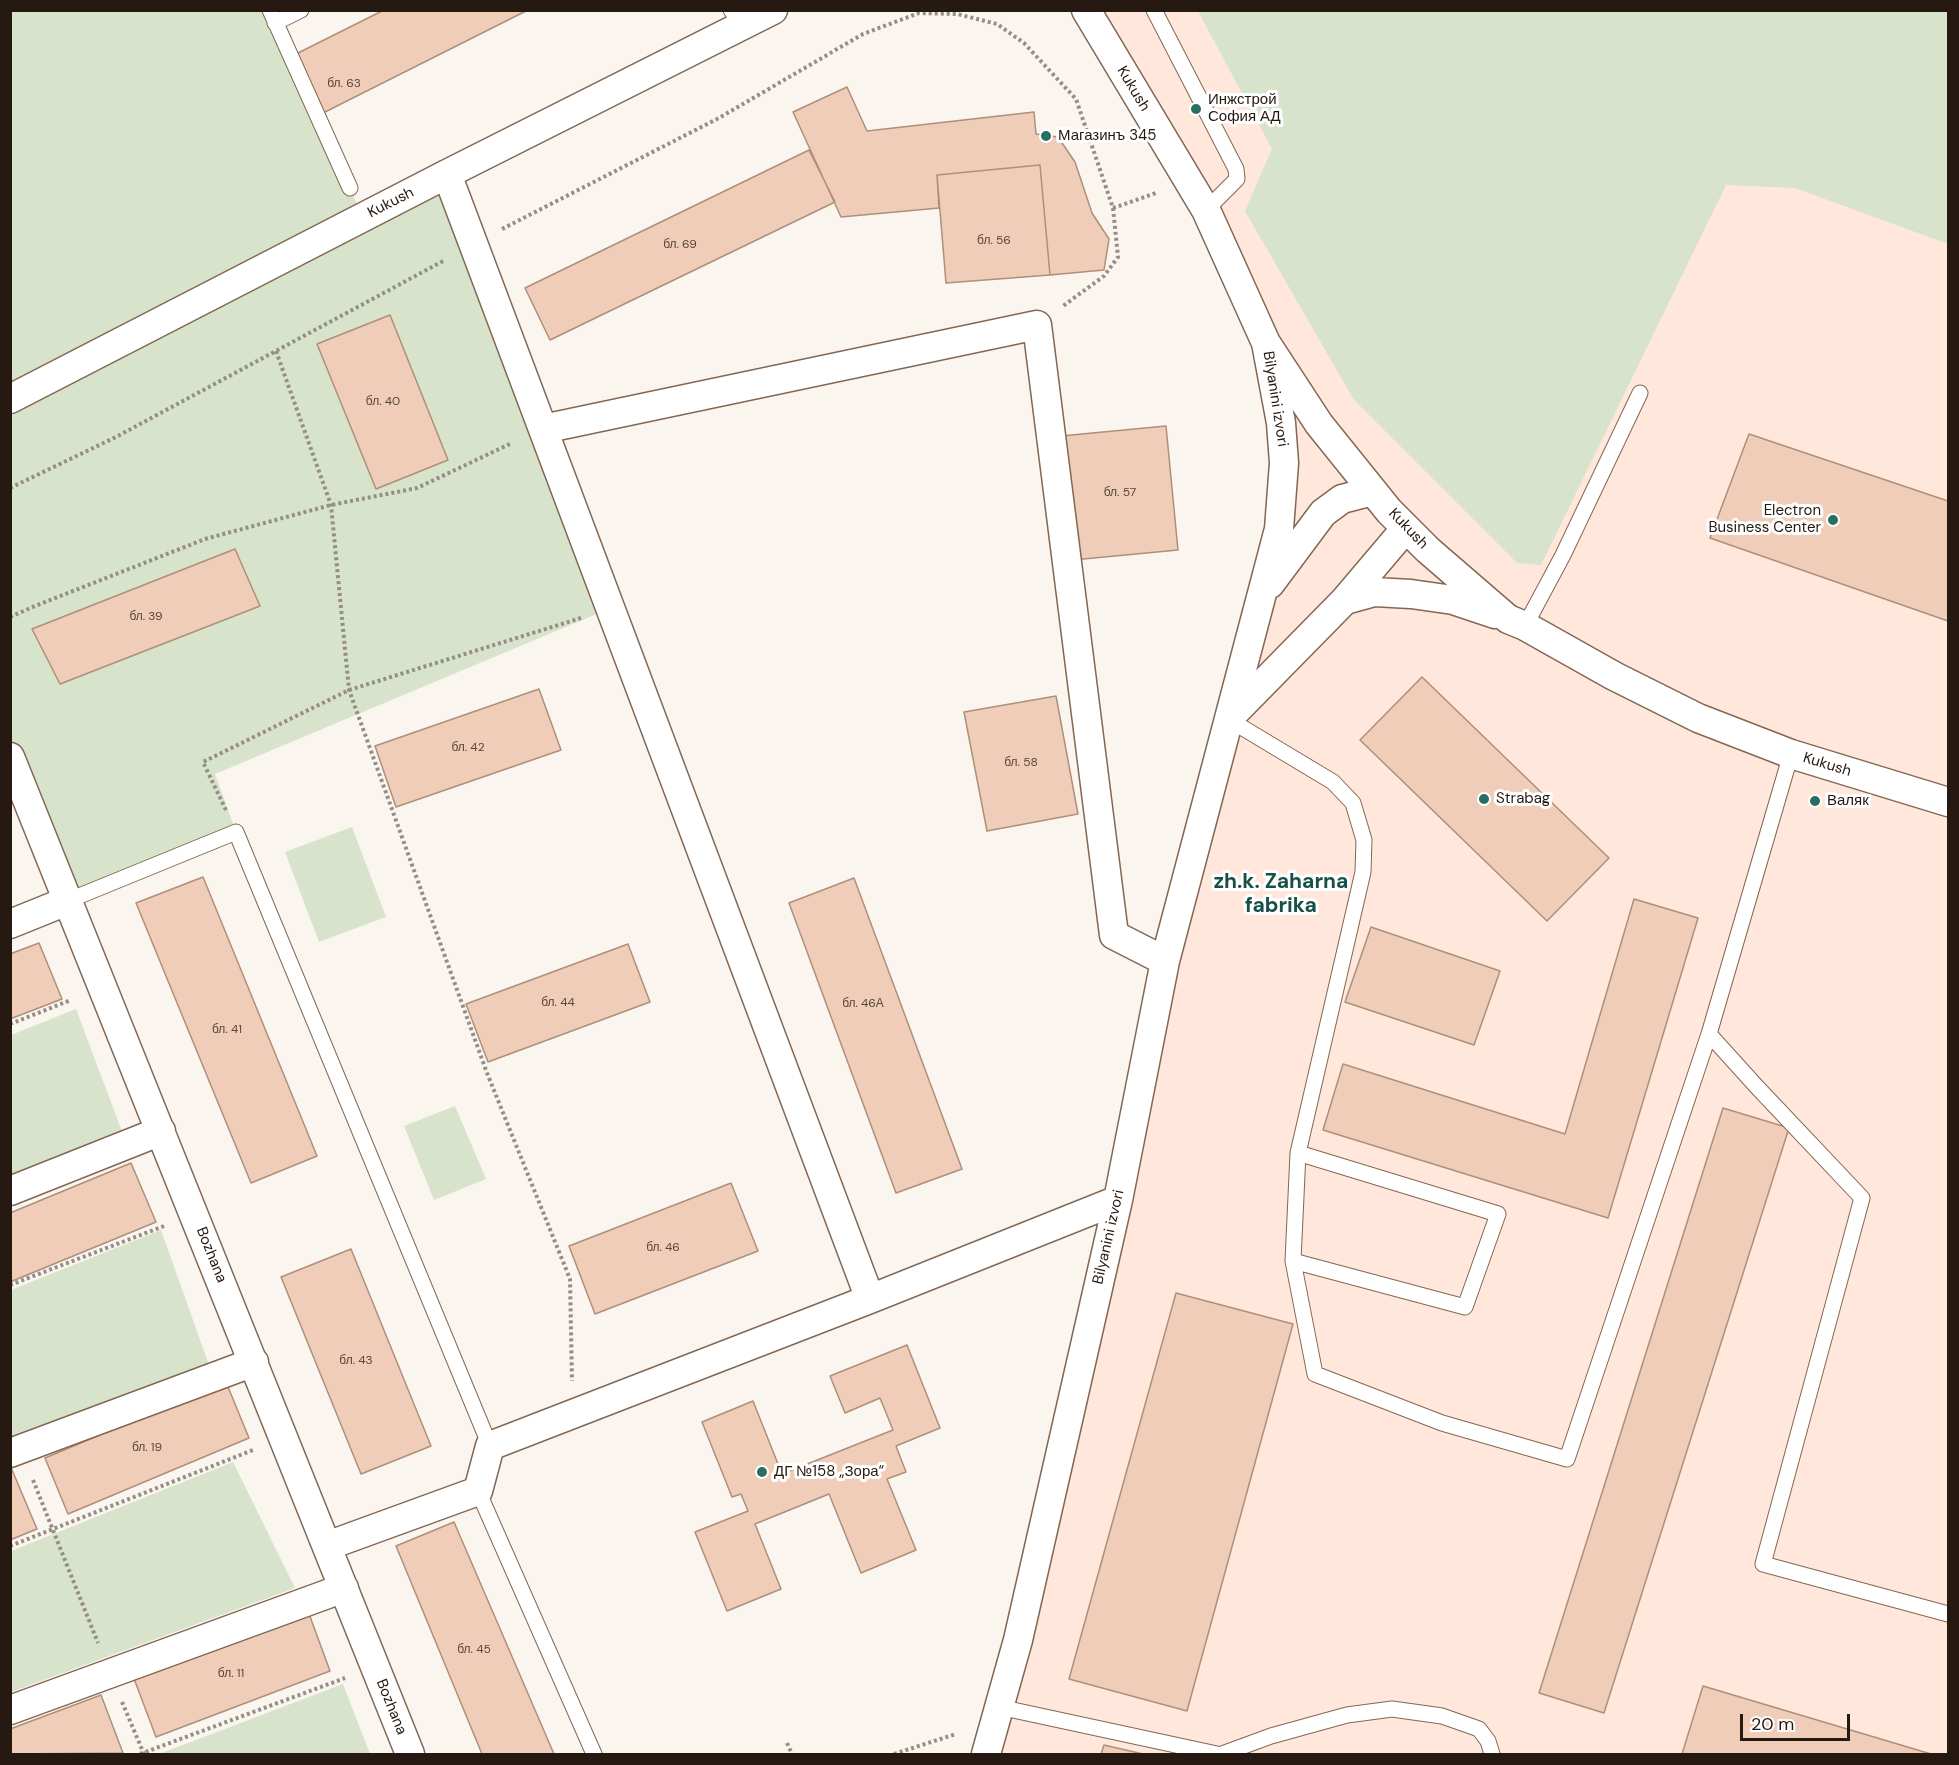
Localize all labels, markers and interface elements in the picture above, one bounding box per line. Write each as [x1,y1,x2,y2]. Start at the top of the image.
street label: Kukush [1113,63,1153,115]
house number: бл. 63 [327,77,361,91]
place label: Инжстрой София АД [1208,91,1281,126]
marker: Инжстрой София АД [1189,102,1203,116]
place label: Магазинъ 345 [1058,127,1156,145]
marker: Магазинъ 345 [1039,129,1053,143]
street label: Kukush [365,184,417,222]
house number: бл. 56 [977,234,1011,248]
house number: бл. 69 [663,238,697,252]
street label: Bilyanini izvori [1259,350,1291,448]
house number: бл. 40 [366,395,400,409]
house number: бл. 57 [1104,486,1136,500]
place label: Electron Business Center [1708,502,1821,537]
street label: Kukush [1384,505,1432,553]
marker: Electron Business Center [1826,513,1840,527]
house number: бл. 39 [129,610,163,624]
house number: бл. 42 [451,741,485,755]
street label: Kukush [1801,749,1853,781]
house number: бл. 58 [1004,756,1038,770]
place label: Strabag [1496,790,1550,808]
marker: Strabag [1477,792,1491,806]
place label: Валяк [1827,792,1869,810]
marker: Валяк [1808,794,1822,808]
district label: zh.k. Zaharna fabrika [1214,869,1348,919]
house number: бл. 44 [541,996,575,1010]
house number: бл. 46А [842,997,884,1011]
house number: бл. 41 [212,1023,242,1037]
street label: Bilyanini izvori [1089,1188,1129,1286]
street label: Bozhana [192,1225,230,1285]
house number: бл. 46 [646,1241,680,1255]
house number: бл. 43 [339,1354,373,1368]
house number: бл. 19 [132,1441,162,1455]
place label: ДГ №158 „Зора“ [774,1463,884,1481]
marker: ДГ №158 „Зора“ [755,1465,769,1479]
house number: бл. 45 [457,1643,491,1657]
house number: бл. 11 [218,1667,244,1681]
street label: Bozhana [372,1677,410,1737]
scale bar [1743,1702,1852,1740]
text: 20 m [1751,1712,1794,1736]

